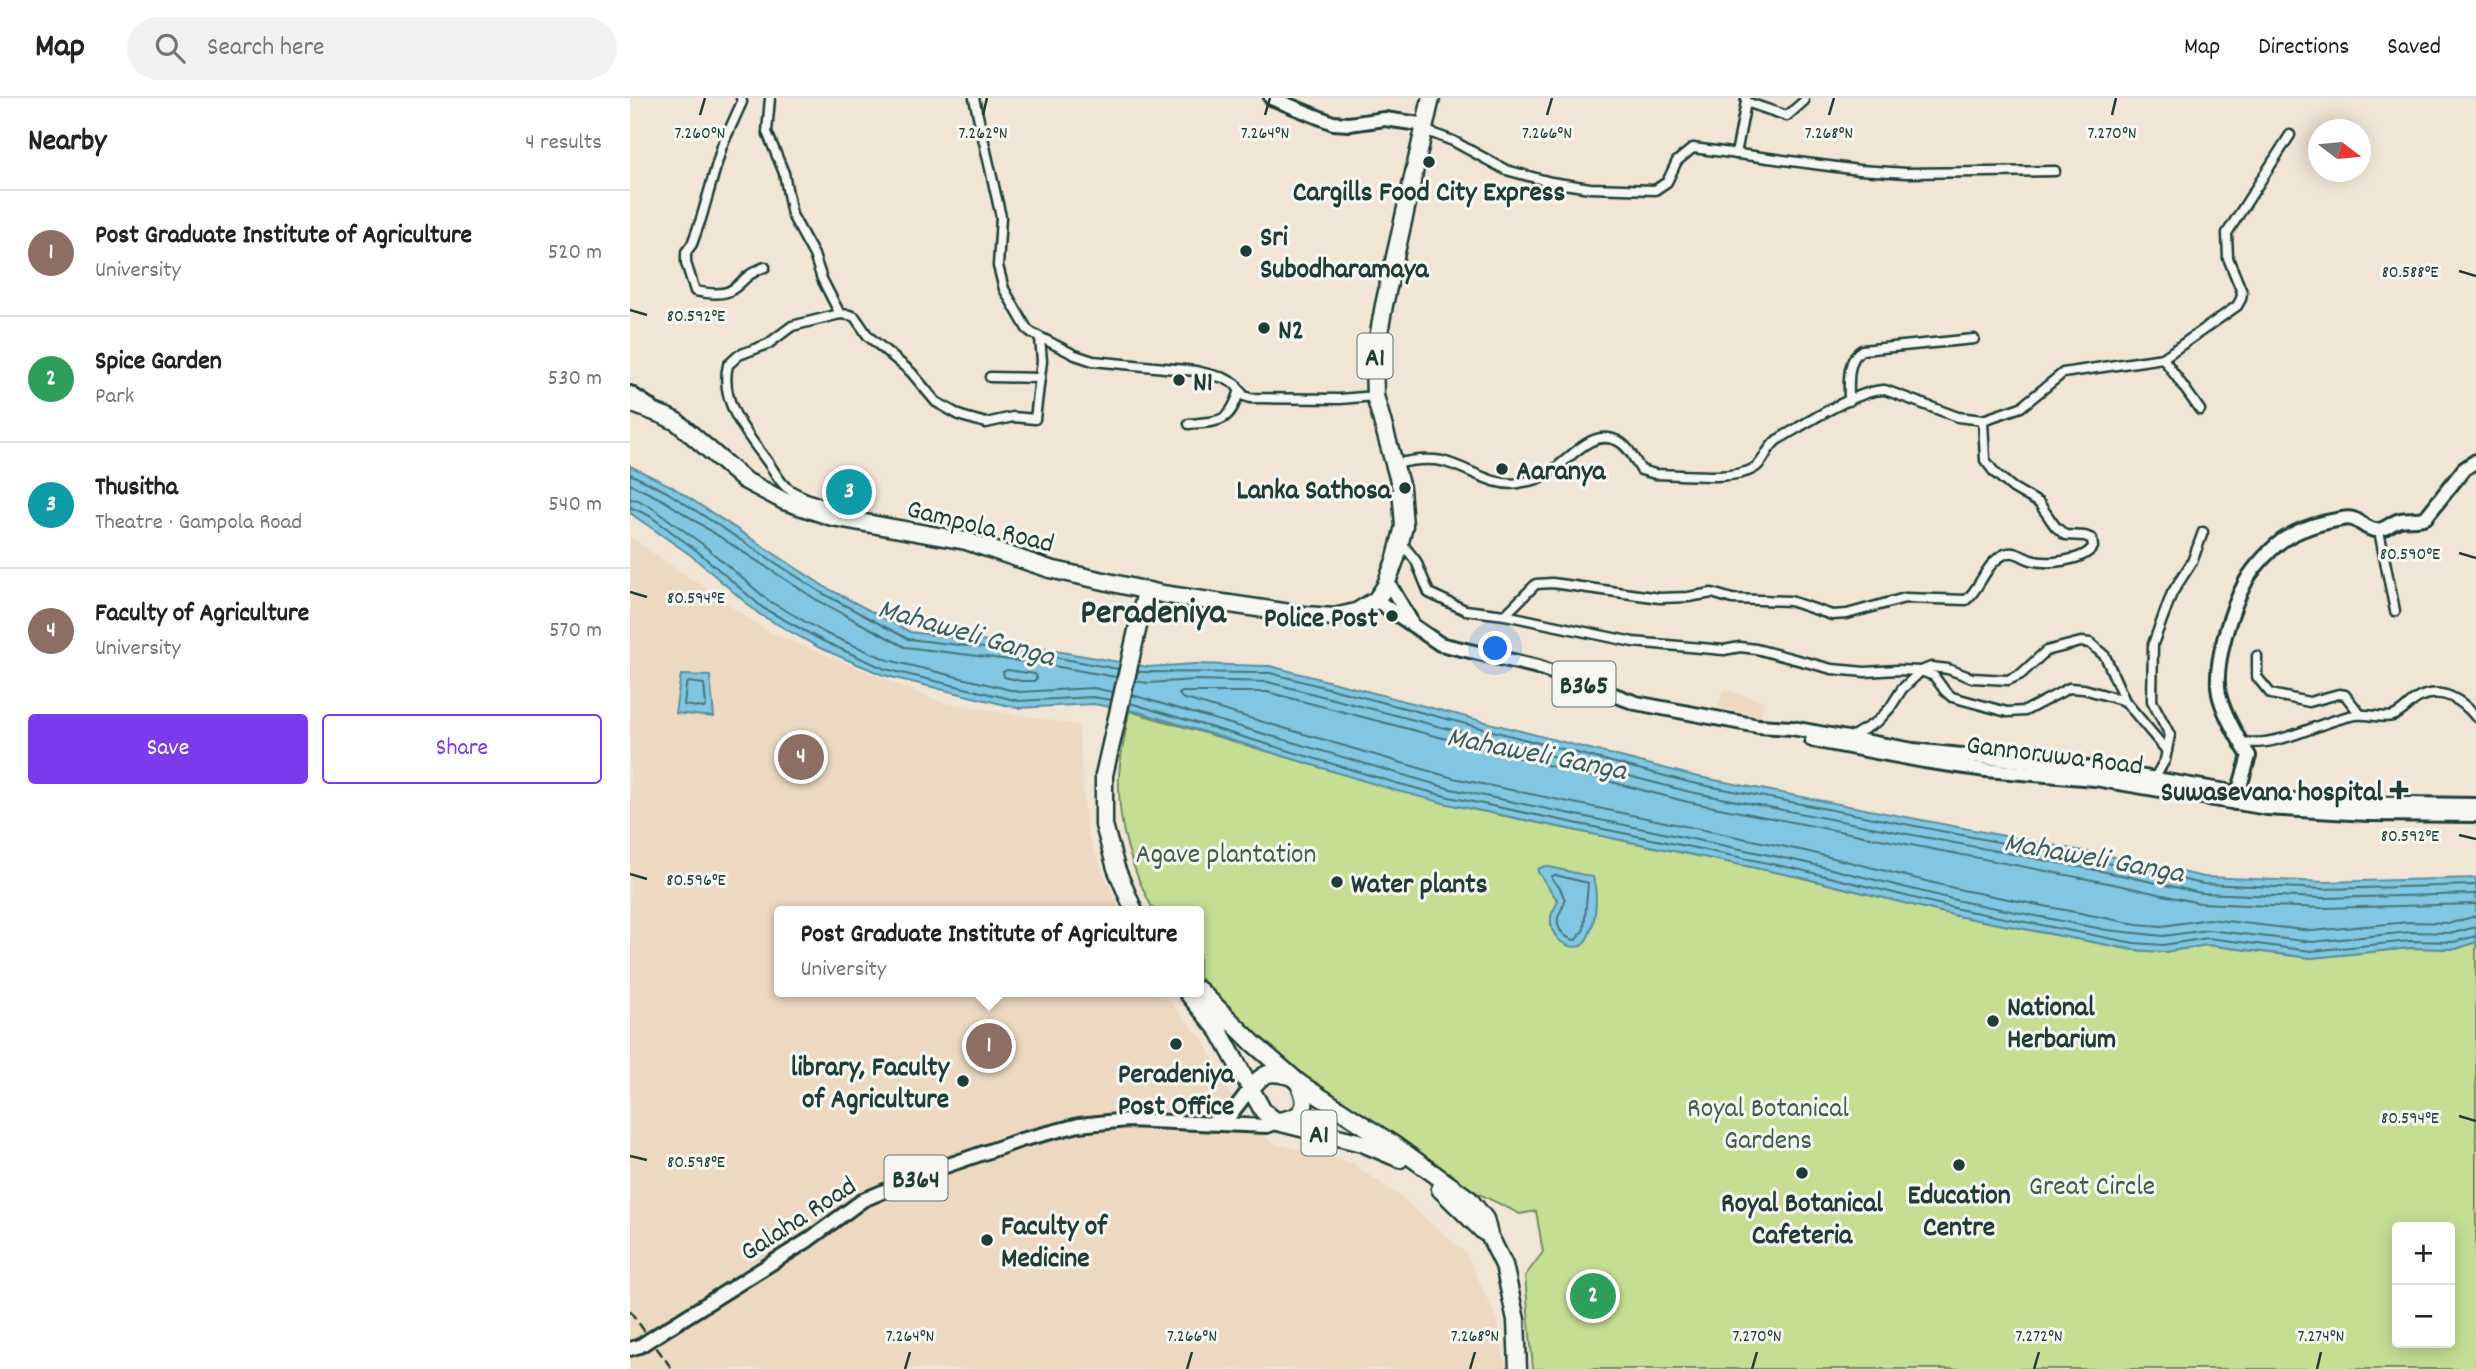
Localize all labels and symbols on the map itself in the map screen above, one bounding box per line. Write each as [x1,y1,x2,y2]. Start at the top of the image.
north arrow [2308,119,2371,182]
text: 7.260°N [674,122,726,147]
text: 7.262°N [958,122,1008,147]
text: 7.264°N [1241,122,1289,147]
text: 7.266°N [1522,122,1572,147]
text: 7.268°N [1805,122,1853,147]
text: 7.270°N [2087,122,2137,147]
marker: Cargills Food City Express [1421,154,1437,170]
place label: Cargills Food City Express [1293,175,1565,215]
place label: Sri Subodharamaya [1260,220,1429,292]
marker: Sri Subodharamaya [1238,243,1254,259]
text: 80.588°E [2382,261,2438,286]
text: 80.592°E [667,305,725,330]
place label: N2 [1278,313,1304,353]
marker: N2 [1256,320,1272,336]
road number: A1 [1358,333,1392,378]
place label: N1 [1193,365,1213,405]
marker: N1 [1171,372,1187,388]
place label: Aaranya [1516,454,1606,494]
marker: Aaranya [1494,461,1510,477]
pin: 3 [826,466,872,518]
place label: Lanka Sathosa [1236,473,1392,513]
marker: Lanka Sathosa [1397,480,1413,496]
street label: Gampola Road [902,491,1058,566]
text: 80.590°E [2380,543,2440,568]
text: 80.594°E [667,587,725,612]
water label: Mahaweli Ganga [872,590,1061,682]
district label: Peradeniya [1080,590,1227,640]
place label: Police Post [1264,601,1379,641]
marker: Police Post [1384,608,1400,624]
your location [1478,631,1512,665]
road number: B365 [1552,662,1616,706]
water label: Mahaweli Ganga [1443,718,1631,795]
street label: Gannoruwa Road [1964,727,2145,789]
pin: 4 [778,731,824,783]
place label: Suwasevana hospital [2161,775,2383,815]
marker: Suwasevana hospital [2389,780,2409,800]
water label: Mahaweli Ganga [2000,823,2188,898]
text: 80.592°E [2381,825,2439,850]
park label: Agave plantation [1135,837,1317,877]
place label: Water plants [1351,867,1488,907]
text: 80.596°E [666,869,726,894]
marker: Water plants [1329,874,1345,890]
place label: National Herbarium [2007,990,2116,1062]
marker: National Herbarium [1985,1013,2001,1029]
pin: 1 [966,1020,1012,1072]
marker: Peradeniya Post Office [1168,1036,1184,1052]
place label: library, Faculty of Agriculture [791,1050,951,1122]
place label: Peradeniya Post Office [1118,1057,1235,1129]
marker: library, Faculty of Agriculture [955,1073,971,1089]
park label: Royal Botanical Gardens [1687,1091,1849,1163]
text: 80.594°E [2381,1107,2439,1132]
road number: A1 [1302,1110,1336,1156]
text: 80.598°E [667,1151,725,1176]
road number: B364 [884,1156,948,1200]
marker: Education Centre [1951,1157,1967,1173]
marker: Royal Botanical Cafeteria [1794,1165,1810,1181]
street label: Galaha Road [734,1169,866,1274]
park label: Great Circle [2029,1169,2155,1209]
place label: Education Centre [1907,1178,2011,1250]
place label: Royal Botanical Cafeteria [1721,1186,1883,1258]
place label: Faculty of Medicine [1001,1209,1108,1281]
marker: Faculty of Medicine [979,1232,995,1248]
pin: 2 [1570,1270,1616,1322]
text: 7.264°N [886,1325,934,1350]
text: 7.266°N [1167,1325,1217,1350]
text: 7.268°N [1451,1325,1499,1350]
text: 7.270°N [1732,1325,1782,1350]
text: 7.272°N [2015,1325,2063,1350]
text: 7.274°N [2298,1325,2344,1350]

